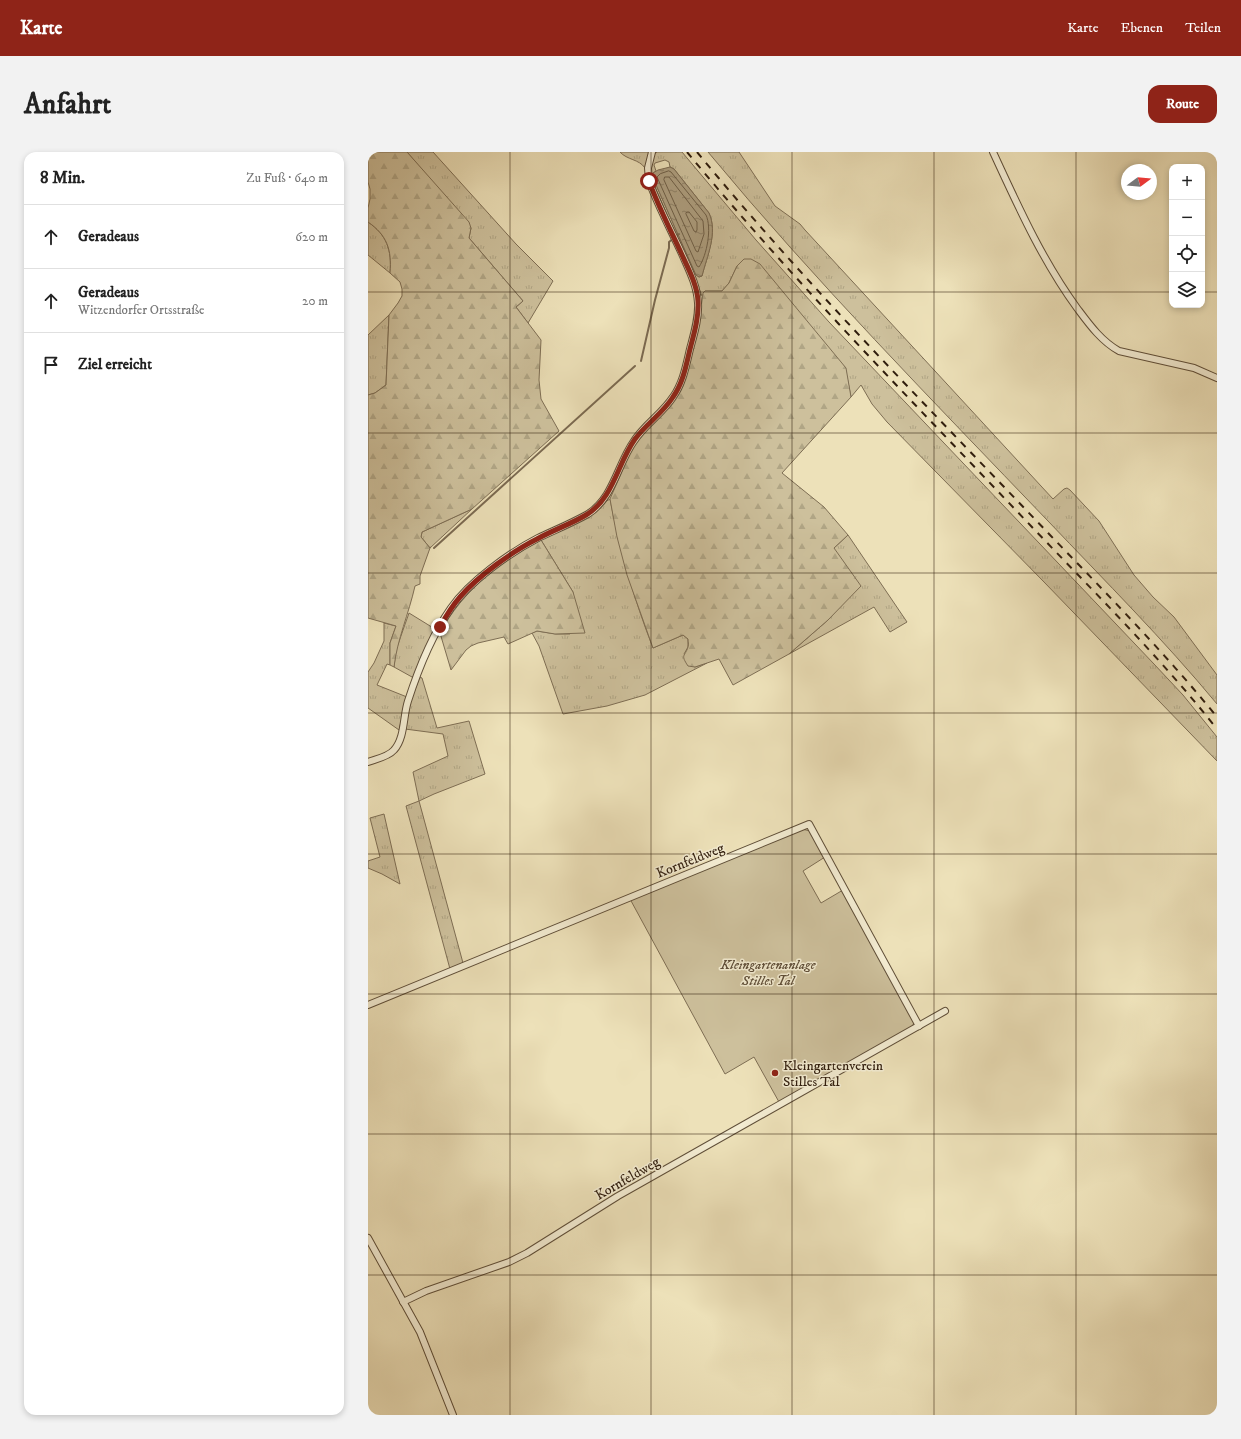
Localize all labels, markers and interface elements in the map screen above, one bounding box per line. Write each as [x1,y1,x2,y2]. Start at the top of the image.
text: Karte [20,17,62,40]
text: Karte [1067,19,1098,37]
text: Ebenen [1120,19,1163,37]
text: Teilen [1185,19,1221,37]
button: Route [1148,85,1217,123]
text: Anfahrt [24,87,111,122]
north arrow [1121,164,1157,200]
map controls [1169,164,1205,308]
button: + [1169,164,1205,200]
text: 8 Min. [40,167,85,189]
text: Zu Fuß · 640 m [246,170,328,186]
route start [640,172,658,190]
button: − [1169,200,1205,236]
icon: ahead [40,226,62,248]
text: Geradeaus [78,227,139,246]
text: 620 m [295,229,328,245]
button: locate [1169,236,1205,272]
button: layers [1169,272,1205,308]
text: Geradeaus [78,283,139,302]
icon: ahead [40,290,62,312]
text: 20 m [302,293,328,309]
text: Witzendorfer Ortsstraße [78,302,205,318]
icon: arrive [40,354,62,376]
text: Ziel erreicht [78,355,152,374]
route end [431,618,449,636]
street label: Kornfeldweg [654,839,727,883]
park label: Kleingartenanlage Stilles Tal [719,956,817,990]
place label: Kleingartenverein Stilles Tal [783,1057,884,1091]
marker: Kleingartenverein Stilles Tal [770,1068,780,1078]
street label: Kornfeldweg [592,1153,663,1205]

